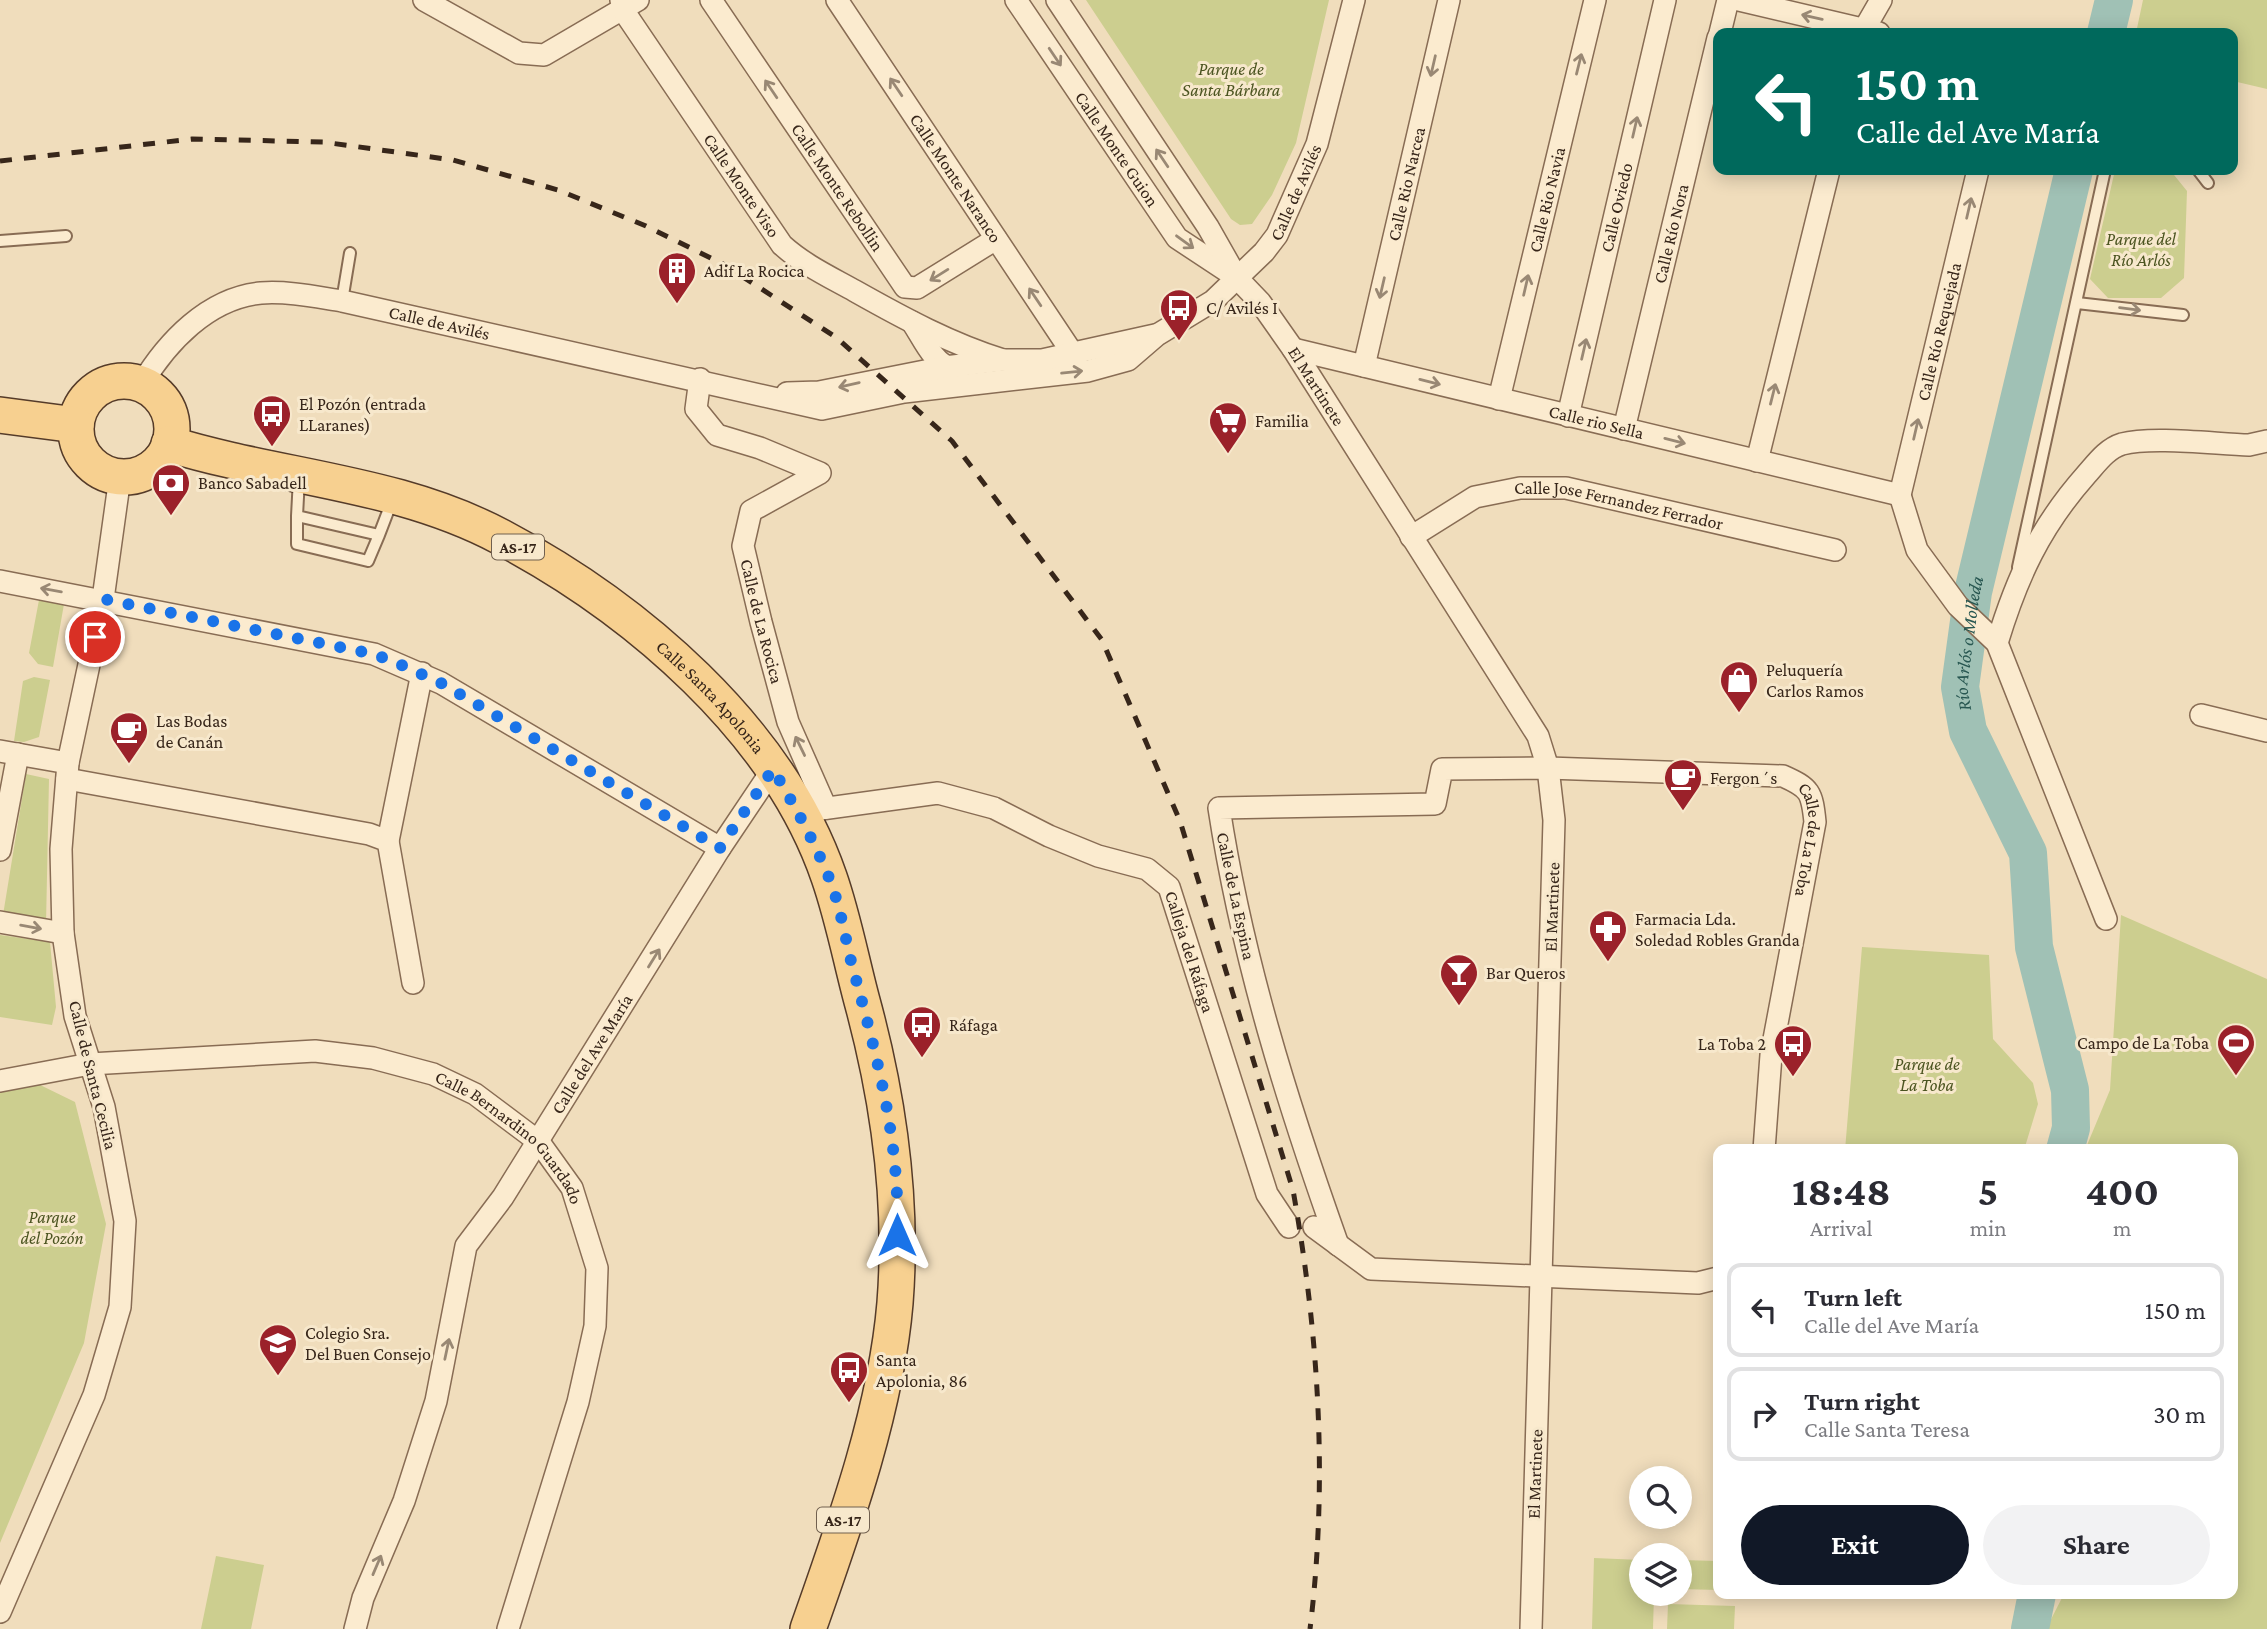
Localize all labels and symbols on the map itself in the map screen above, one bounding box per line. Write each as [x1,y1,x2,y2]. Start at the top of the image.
one-way arrow [1801,10,1824,24]
one-way arrow [1048,46,1062,66]
one-way arrow [1573,53,1586,75]
one-way arrow [1426,55,1439,77]
park label: Parque de Santa Bárbara [1182,59,1281,100]
one-way arrow [888,78,902,98]
one-way arrow [764,80,779,99]
street label: Calle Monte Guion [1071,88,1163,211]
street label: Calle Monte Naranco [906,110,1006,246]
one-way arrow [1629,116,1642,139]
street label: Calle Monte Rebollin [787,120,888,255]
street label: Calle Rio Narcea [1383,125,1429,243]
street label: Calle Monte Viso [699,130,784,241]
street label: Calle de Avilés [1266,141,1326,244]
street label: Calle Rio Navia [1525,145,1569,255]
one-way arrow [1155,149,1169,168]
street label: Calle Oviedo [1597,161,1637,254]
street label: Calle Río Nora [1649,182,1693,285]
one-way arrow [1963,197,1976,219]
park label: Parque del Río Arlós [2106,229,2177,270]
one-way arrow [1175,235,1194,249]
building icon: Adif La Rocica [656,250,698,305]
street label: Calle Río Requejada [1913,260,1965,403]
place label: Adif La Rocica [704,261,804,281]
one-way arrow [929,268,949,282]
one-way arrow [1520,274,1533,297]
one-way arrow [1375,276,1388,299]
bus stop icon: C/ Avilés I [1158,287,1200,342]
one-way arrow [1028,288,1043,307]
place label: C/ Avilés I [1206,298,1278,318]
street label: Calle de Avilés [387,302,492,344]
one-way arrow [2118,303,2141,316]
one-way arrow [1578,338,1591,361]
street label: El Martinete [1284,343,1349,429]
one-way arrow [1060,366,1083,379]
one-way arrow [1418,376,1441,389]
one-way arrow [838,379,861,392]
one-way arrow [1767,384,1780,406]
bus stop icon: El Pozón (entrada LLaranes) [251,393,293,448]
place label: El Pozón (entrada LLaranes) [299,394,426,436]
supermarket icon: Familia [1207,400,1249,455]
street label: Calle rio Sella [1547,401,1646,443]
place label: Familia [1255,411,1309,431]
one-way arrow [1910,418,1923,441]
one-way arrow [1663,435,1686,448]
bank icon: Banco Sabadell [150,462,192,517]
place label: Banco Sabadell [198,473,307,493]
street label: Calle Jose Fernandez Ferrador [1512,477,1726,534]
road number: AS-17 [492,534,544,560]
street label: Calle de La Rocica [736,557,787,686]
water label: Río Arlós o Molleda [1950,574,1987,713]
one-way arrow [40,583,63,596]
pin [65,607,125,667]
street label: Calle Santa Apolonia [652,636,769,758]
shop icon: Peluquería Carlos Ramos [1718,659,1760,714]
place label: Peluquería Carlos Ramos [1766,660,1864,701]
cafe icon: Las Bodas de Canán [108,710,150,765]
place label: Las Bodas de Canán [156,711,227,752]
one-way arrow [792,735,805,756]
cafe icon: Fergon´s [1662,757,1704,812]
place label: Fergon´s [1710,768,1777,788]
street label: Calle de La Toba [1791,778,1825,898]
street label: Calle de La Espina [1213,830,1259,962]
street label: El Martinete [1540,862,1564,952]
street label: Calleja del Ráfaga [1161,888,1218,1015]
pharmacy icon: Farmacia Lda. Soledad Robles Granda [1587,908,1629,963]
place label: Farmacia Lda. Soledad Robles Granda [1635,909,1800,950]
one-way arrow [20,921,42,934]
one-way arrow [647,949,661,969]
bar icon: Bar Queros [1438,952,1480,1007]
place label: Bar Queros [1486,963,1565,983]
street label: Calle del Ave María [547,990,637,1118]
street label: Calle de Santa Cecilia [65,998,121,1152]
bus stop icon: Ráfaga [901,1004,943,1059]
place label: Ráfaga [949,1015,998,1035]
sports icon: Campo de La Toba [2215,1022,2257,1077]
bus stop icon: La Toba 2 [1772,1023,1814,1078]
place label: Campo de La Toba [2077,1033,2209,1053]
place label: La Toba 2 [1698,1034,1766,1054]
park label: Parque de La Toba [1894,1054,1960,1095]
street label: Calle Bernardino Guardado [432,1067,586,1206]
position arrow [860,1198,934,1272]
park label: Parque del Pozón [20,1207,84,1248]
school or university icon: Colegio Sra. Del Buen Consejo [257,1322,299,1377]
place label: Colegio Sra. Del Buen Consejo [305,1323,431,1365]
one-way arrow [440,1338,454,1361]
bus stop icon: Santa Apolonia, 86 [828,1349,870,1404]
place label: Santa Apolonia, 86 [876,1350,967,1391]
street label: El Martinete [1523,1429,1547,1519]
road number: AS-17 [817,1508,869,1532]
one-way arrow [371,1554,384,1576]

